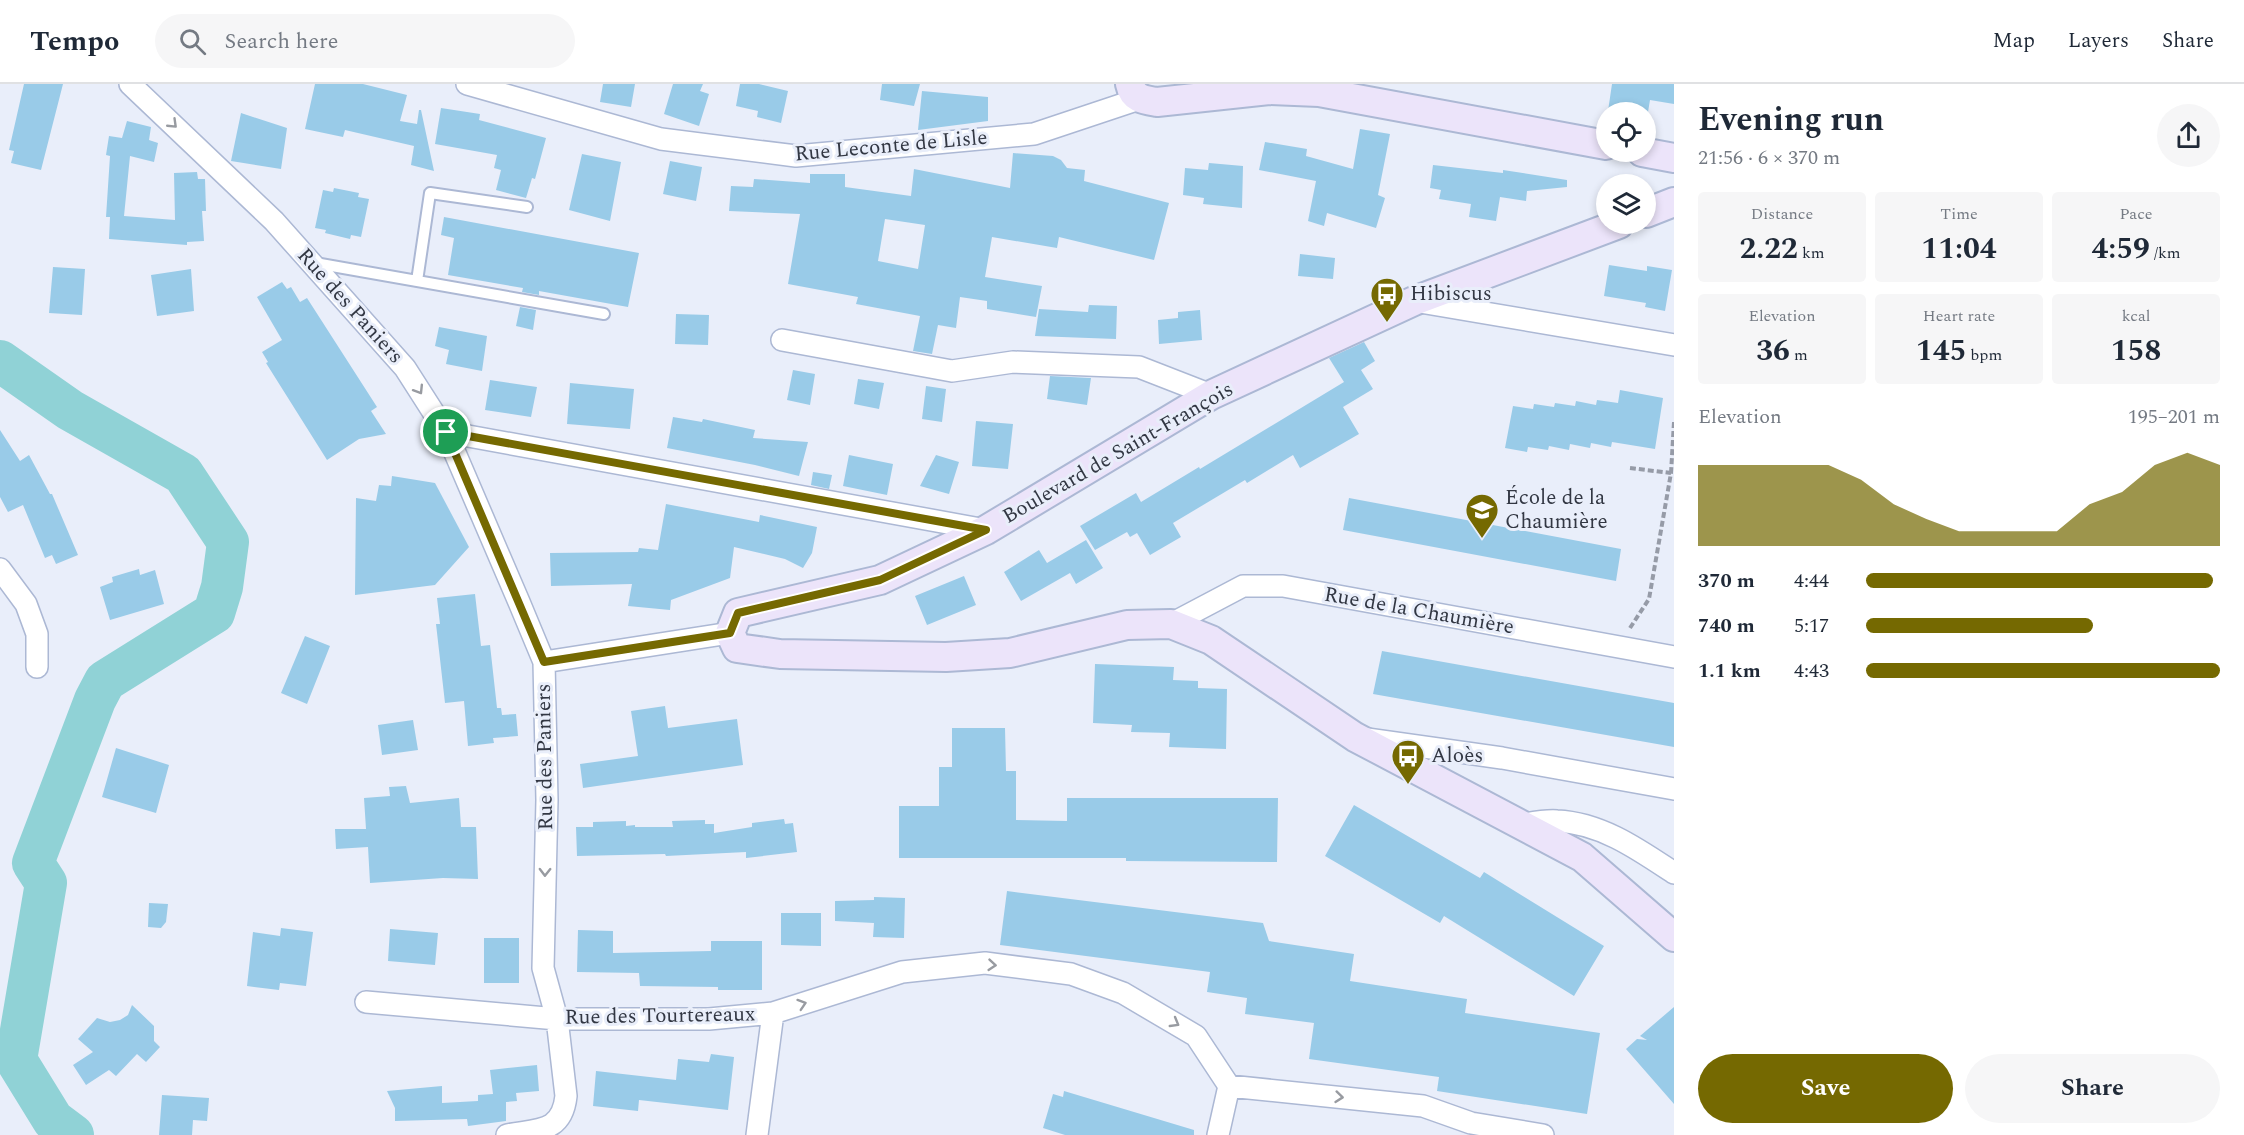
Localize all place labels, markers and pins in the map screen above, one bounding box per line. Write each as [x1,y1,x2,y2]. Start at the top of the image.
bus stop icon: Hibiscus [1369,276,1405,323]
place label: Hibiscus [1410,278,1492,310]
pin [420,406,471,457]
place label: École de la Chaumière [1505,482,1608,538]
school or university icon: École de la Chaumière [1464,492,1500,539]
bus stop icon: Aloès [1390,738,1426,785]
place label: Aloès [1431,740,1483,772]

